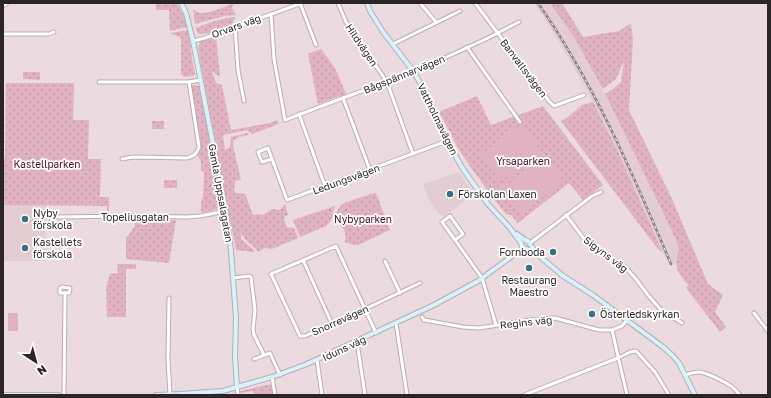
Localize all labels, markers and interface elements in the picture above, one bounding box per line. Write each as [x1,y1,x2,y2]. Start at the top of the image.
street label: Orvars väg [210,12,262,40]
street label: Hildvägen [343,21,381,69]
street label: Banvallsvägen [498,36,550,100]
street label: Bågspännarvägen [361,52,447,96]
street label: Vattholmavägen [415,81,461,157]
street label: Gamla Uppsalagatan [206,143,236,243]
park label: Yrsaparken [496,155,550,167]
park label: Kastellparken [13,158,81,170]
street label: Ledungsvägen [311,161,381,197]
place label: Förskolan Laxen [458,188,537,200]
marker: Förskolan Laxen [445,189,455,199]
place label: Nyby förskola [33,207,72,231]
street label: Topeliusgatan [101,211,169,223]
park label: Nybyparken [334,213,392,225]
marker: Nyby förskola [20,214,30,224]
street label: Sigyns väg [582,234,630,274]
place label: Kastellets förskola [33,236,82,260]
marker: Kastellets förskola [20,243,30,253]
place label: Fornboda [499,246,545,258]
marker: Fornboda [548,247,558,257]
marker: Restaurang Maestro [524,263,534,273]
place label: Restaurang Maestro [501,274,557,298]
street label: Snorrevägen [310,302,370,338]
place label: Österledskyrkan [600,307,679,320]
marker: Österledskyrkan [587,309,597,319]
street label: Regins väg [499,313,553,331]
street label: Iduns väg [320,333,368,363]
north arrow [16,342,56,382]
text: N [35,363,49,378]

